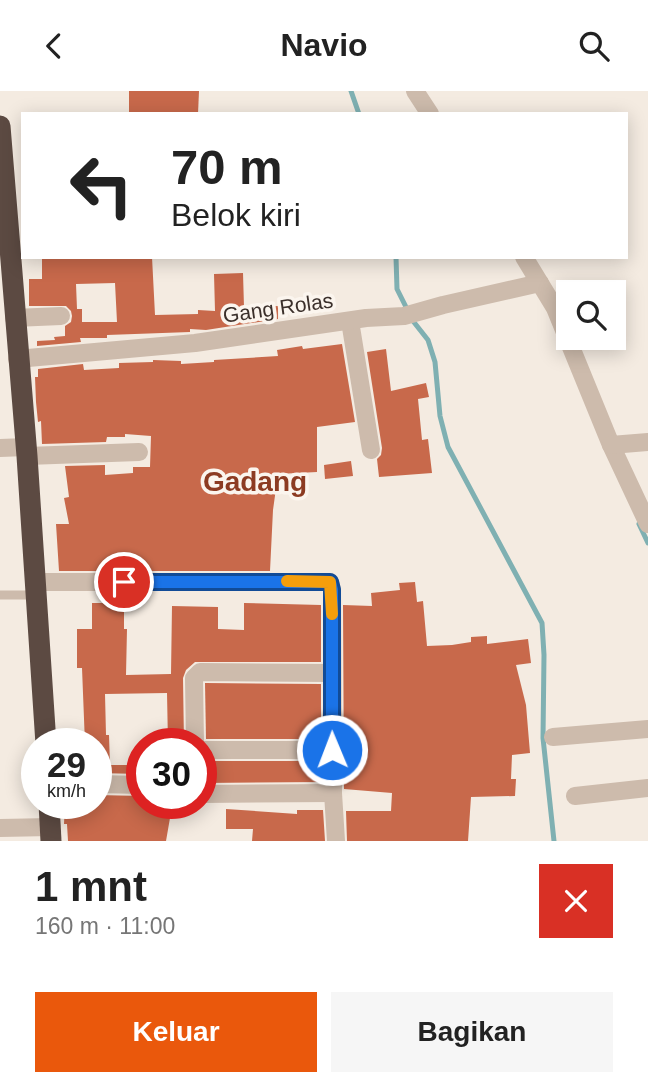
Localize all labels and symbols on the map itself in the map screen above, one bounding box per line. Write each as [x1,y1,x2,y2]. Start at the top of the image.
street label: Gang Rolas [221,288,334,327]
district label: Gadang [203,466,307,497]
pin [94,552,154,612]
position arrow [295,713,369,787]
speed limit sign: 30 [126,728,217,819]

